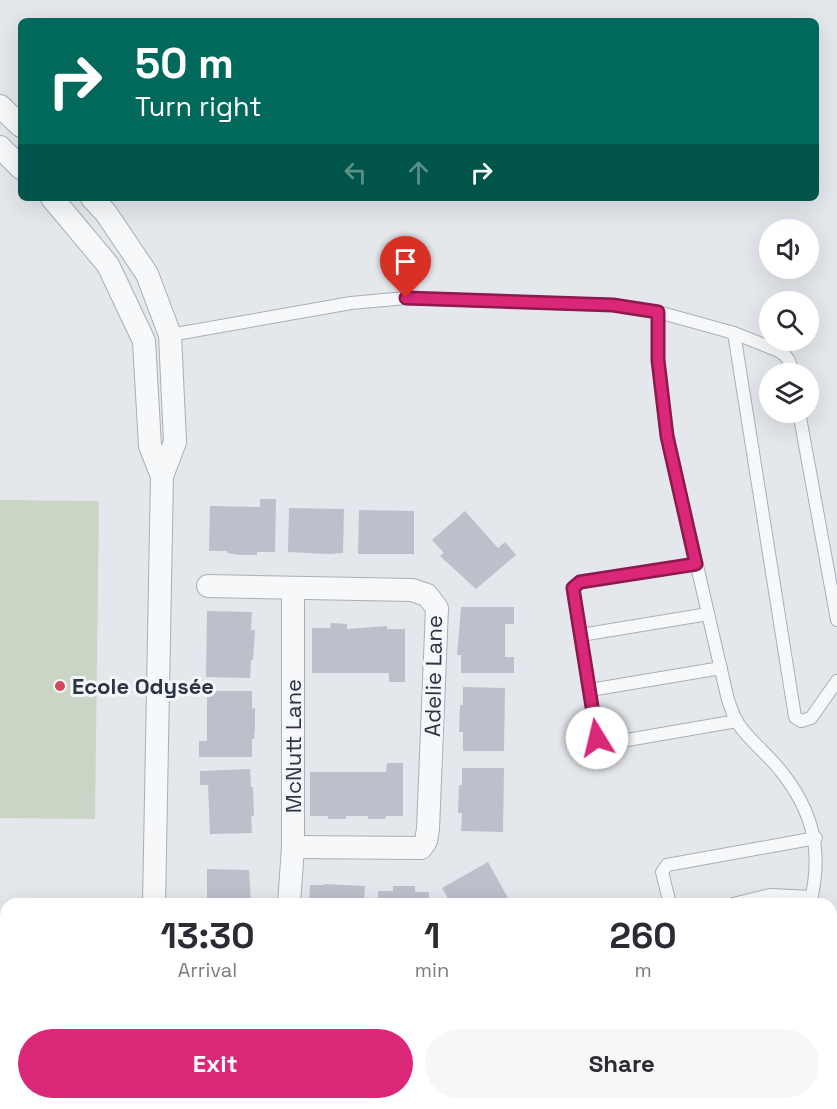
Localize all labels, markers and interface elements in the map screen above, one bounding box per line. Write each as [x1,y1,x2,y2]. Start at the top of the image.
text: 50 m [135,37,234,90]
icon: right [36,42,114,120]
text: Turn right [135,89,262,124]
icon: left [339,156,372,189]
icon: ahead [402,156,435,189]
icon: right [465,156,498,189]
map controls [759,219,819,423]
button: sound [759,219,819,279]
pin [380,236,431,298]
icon: arrive [389,245,422,278]
button: search [759,291,819,351]
button: layers [759,363,819,423]
street label: Adelie Lane [418,615,448,737]
place label: Ecole Odysée [72,672,214,700]
marker: Ecole Odysée [53,679,67,693]
street label: McNutt Lane [279,679,307,813]
position arrow [565,706,629,770]
text: 13:30 [160,913,254,959]
text: 1 [424,913,440,959]
text: 260 [610,913,677,959]
text: Arrival [178,957,237,983]
text: min [415,957,449,983]
text: m [634,957,652,983]
button: Exit [18,1029,413,1098]
button: Share [425,1029,819,1098]

